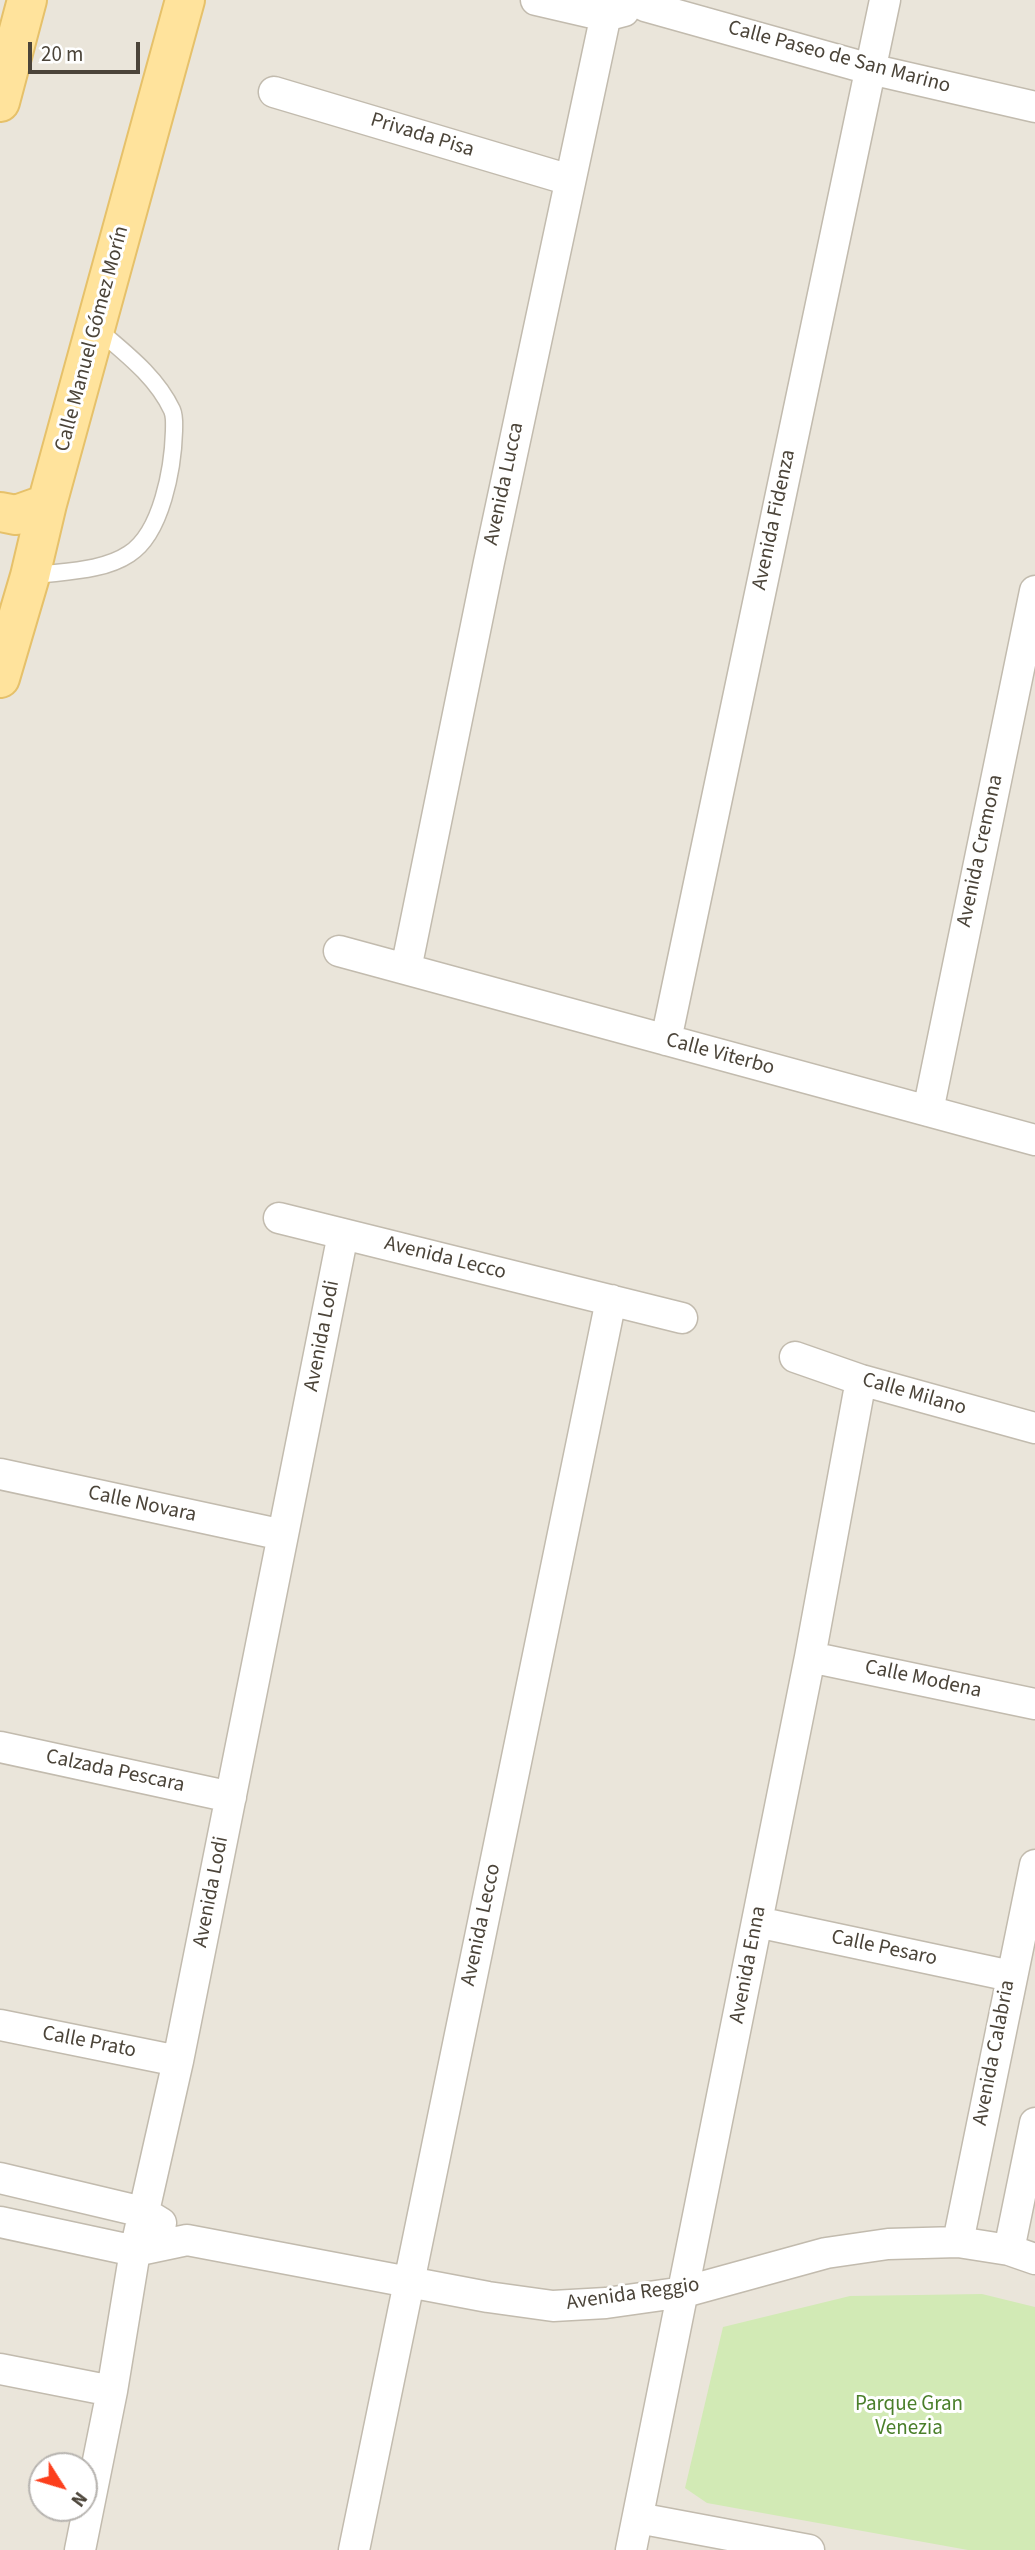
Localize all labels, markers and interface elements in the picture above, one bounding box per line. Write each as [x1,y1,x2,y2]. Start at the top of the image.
street label: Calle Paseo de San Marino [725,16,953,100]
scale bar [32,28,144,72]
text: 20 m [41,39,83,69]
street label: Privada Pisa [367,108,477,164]
street label: Calle Manuel Gómez Morín [51,223,135,455]
street label: Avenida Lucca [480,420,530,548]
street label: Avenida Fidenza [748,448,802,592]
street label: Avenida Cremona [953,773,1009,929]
street label: Calle Viterbo [663,1028,777,1082]
street label: Avenida Lecco [382,1232,508,1286]
street label: Avenida Lodi [300,1278,346,1394]
street label: Calle Milano [859,1368,969,1422]
street label: Calle Novara [86,1481,198,1529]
street label: Calle Modena [862,1655,984,1705]
street label: Calzada Pescara [43,1745,187,1799]
street label: Avenida Lodi [189,1834,235,1950]
street label: Avenida Lecco [457,1861,507,1989]
street label: Avenida Enna [725,1904,773,2026]
street label: Calle Pesaro [829,1925,939,1973]
street label: Avenida Calabria [969,1978,1021,2128]
street label: Calle Prato [40,2022,138,2064]
street label: Avenida Reggio [565,2273,701,2317]
park label: Parque Gran Venezia [855,2392,963,2442]
north arrow [28,2452,98,2522]
text: N [64,2486,93,2512]

